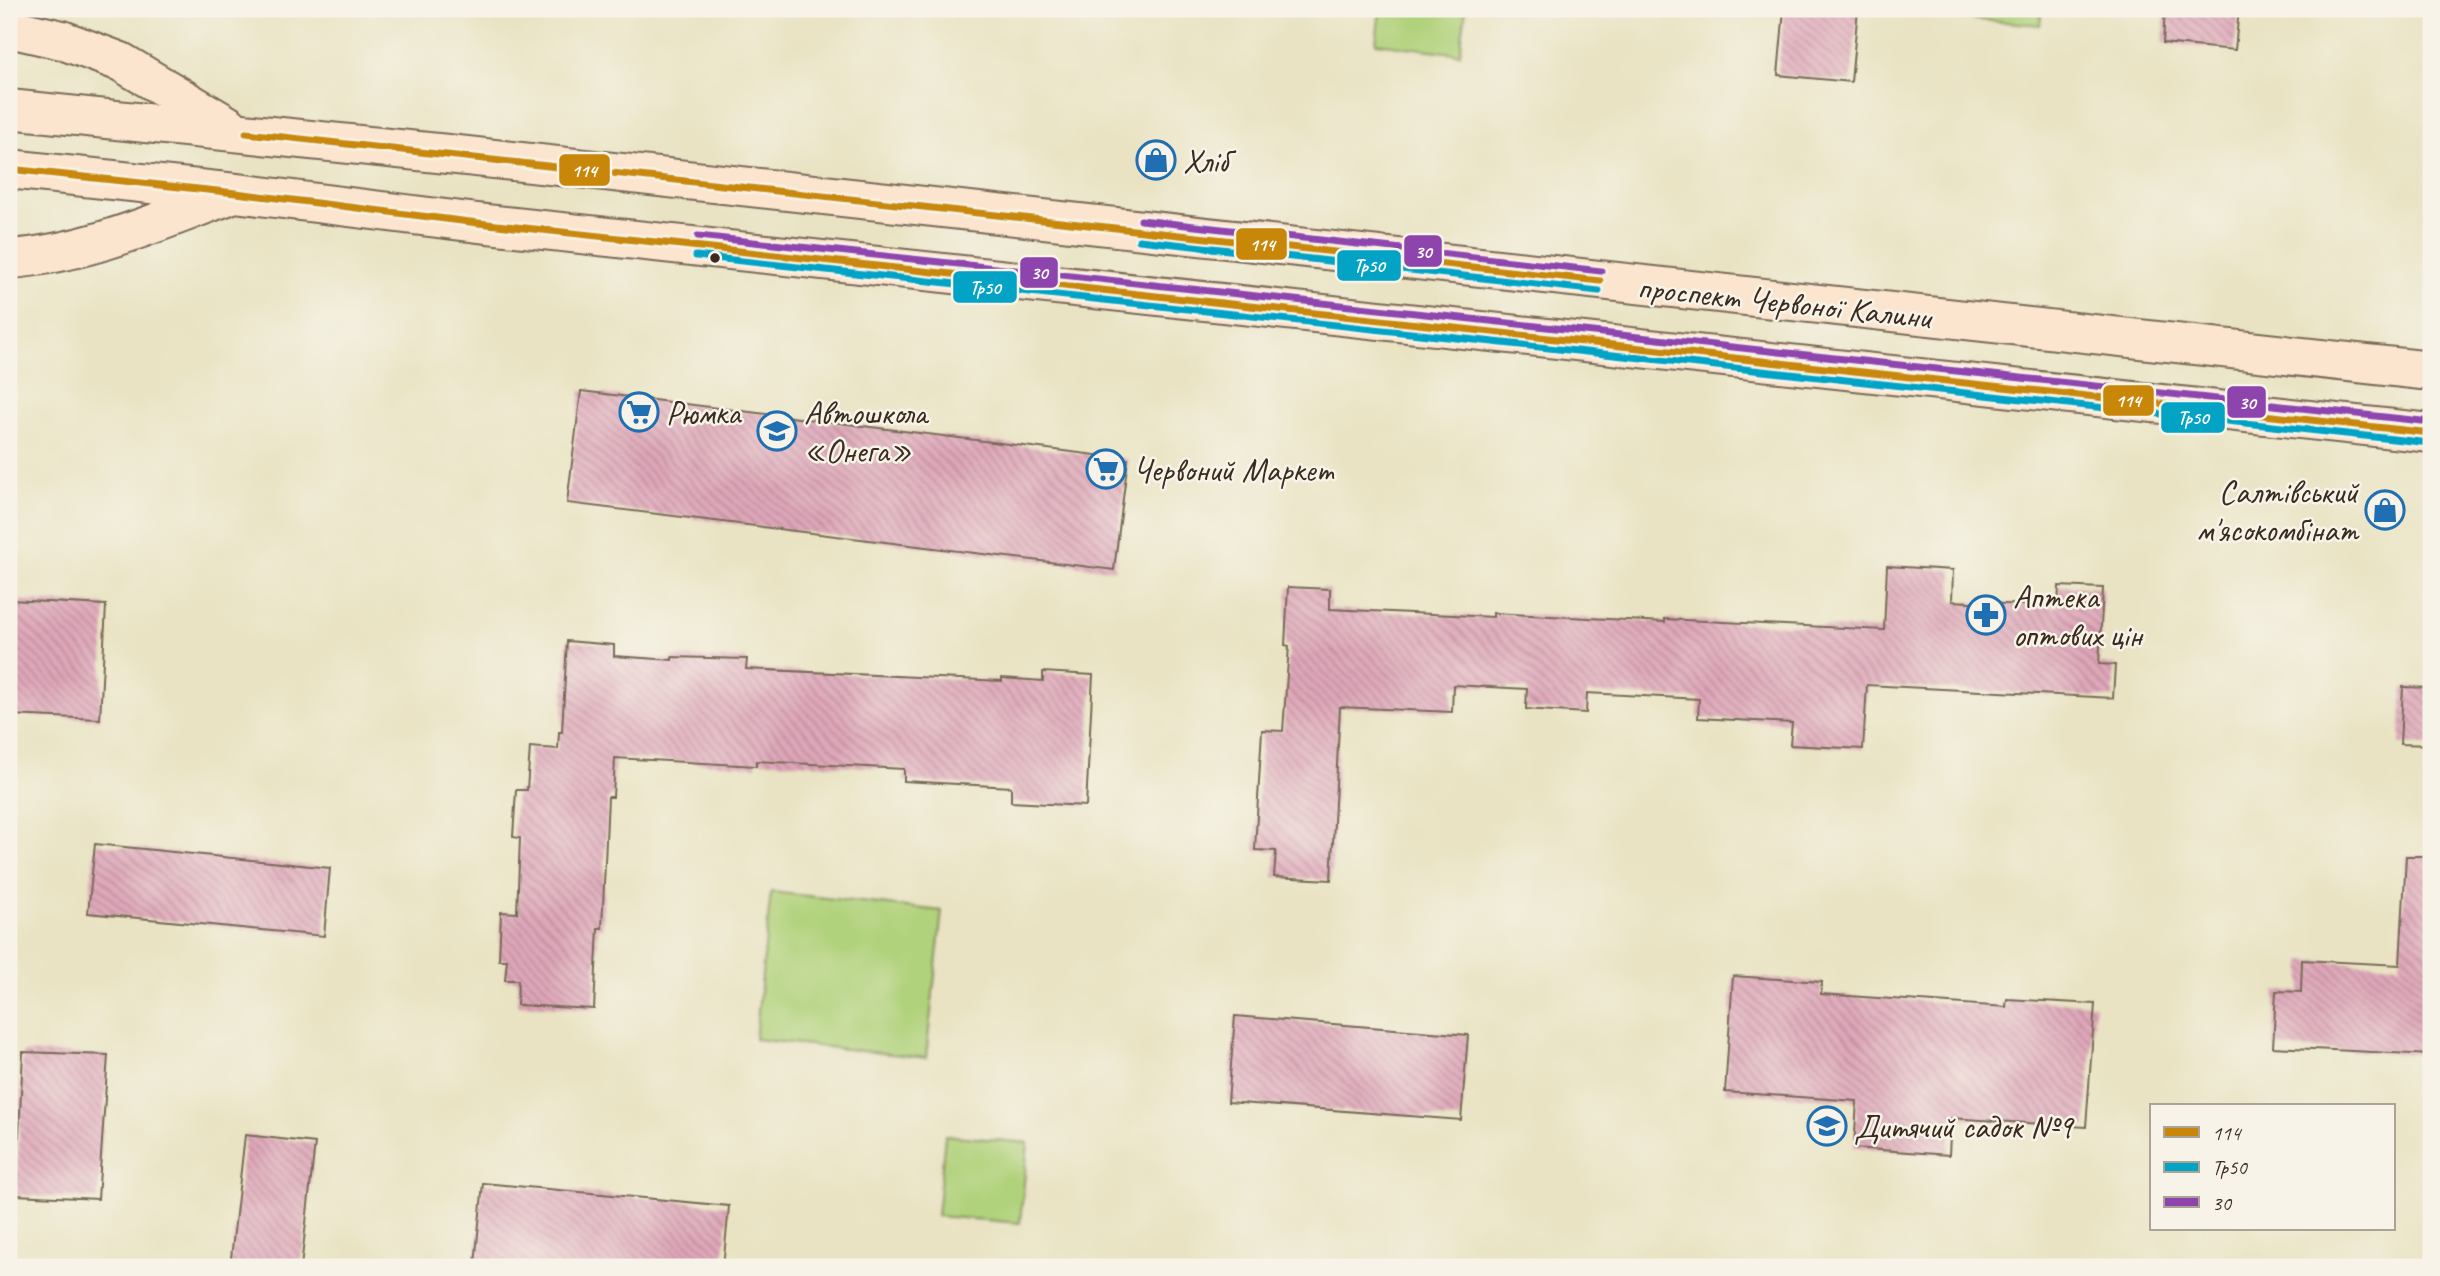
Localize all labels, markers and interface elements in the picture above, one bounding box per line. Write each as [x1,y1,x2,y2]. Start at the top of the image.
shop icon: Хліб [1135,139,1177,181]
place label: Хліб [1183,140,1237,182]
line badge: 114 [558,153,611,187]
text: 114 [571,159,599,183]
line badge: 114 [1235,227,1288,261]
text: 114 [1249,233,1277,257]
line badge: 30 [1403,234,1443,268]
text: 30 [1414,240,1434,264]
line badge: Тр50 [1336,249,1402,282]
unlabelled marker [708,251,722,265]
text: Тр50 [1353,254,1387,278]
line badge: 30 [1019,256,1059,289]
text: 30 [1030,261,1050,285]
street label: проспект Червоної Калини [1635,266,1936,339]
line badge: Тр50 [952,270,1018,304]
text: Тр50 [969,276,1003,300]
line badge: 114 [2102,384,2155,417]
line badge: 30 [2226,385,2267,419]
text: 114 [2115,389,2143,413]
supermarket icon: Рюмка [618,391,660,433]
text: 30 [2238,391,2258,415]
place label: Рюмка [666,392,742,434]
place label: Автошкола «Онега» [804,392,929,472]
line badge: Тр50 [2160,401,2226,434]
text: Тр50 [2177,406,2211,430]
school or university icon: Автошкола «Онега» [756,410,798,452]
supermarket icon: Червоний Маркет [1085,448,1127,490]
place label: Червоний Маркет [1133,449,1335,491]
place label: Салтівський м'ясокомбінат [2196,471,2360,551]
shop icon: Салтівський м'ясокомбінат [2364,489,2406,531]
place label: Аптека оптових цін [2013,576,2145,656]
pharmacy icon: Аптека оптових цін [1965,594,2007,636]
legend [2150,1104,2394,1230]
school or university icon: Дитячий садок №9 [1806,1105,1848,1147]
place label: Дитячий садок №9 [1854,1106,2076,1148]
text: 114 [2212,1120,2243,1146]
text: Тр50 [2212,1154,2248,1180]
text: 30 [2212,1190,2232,1216]

